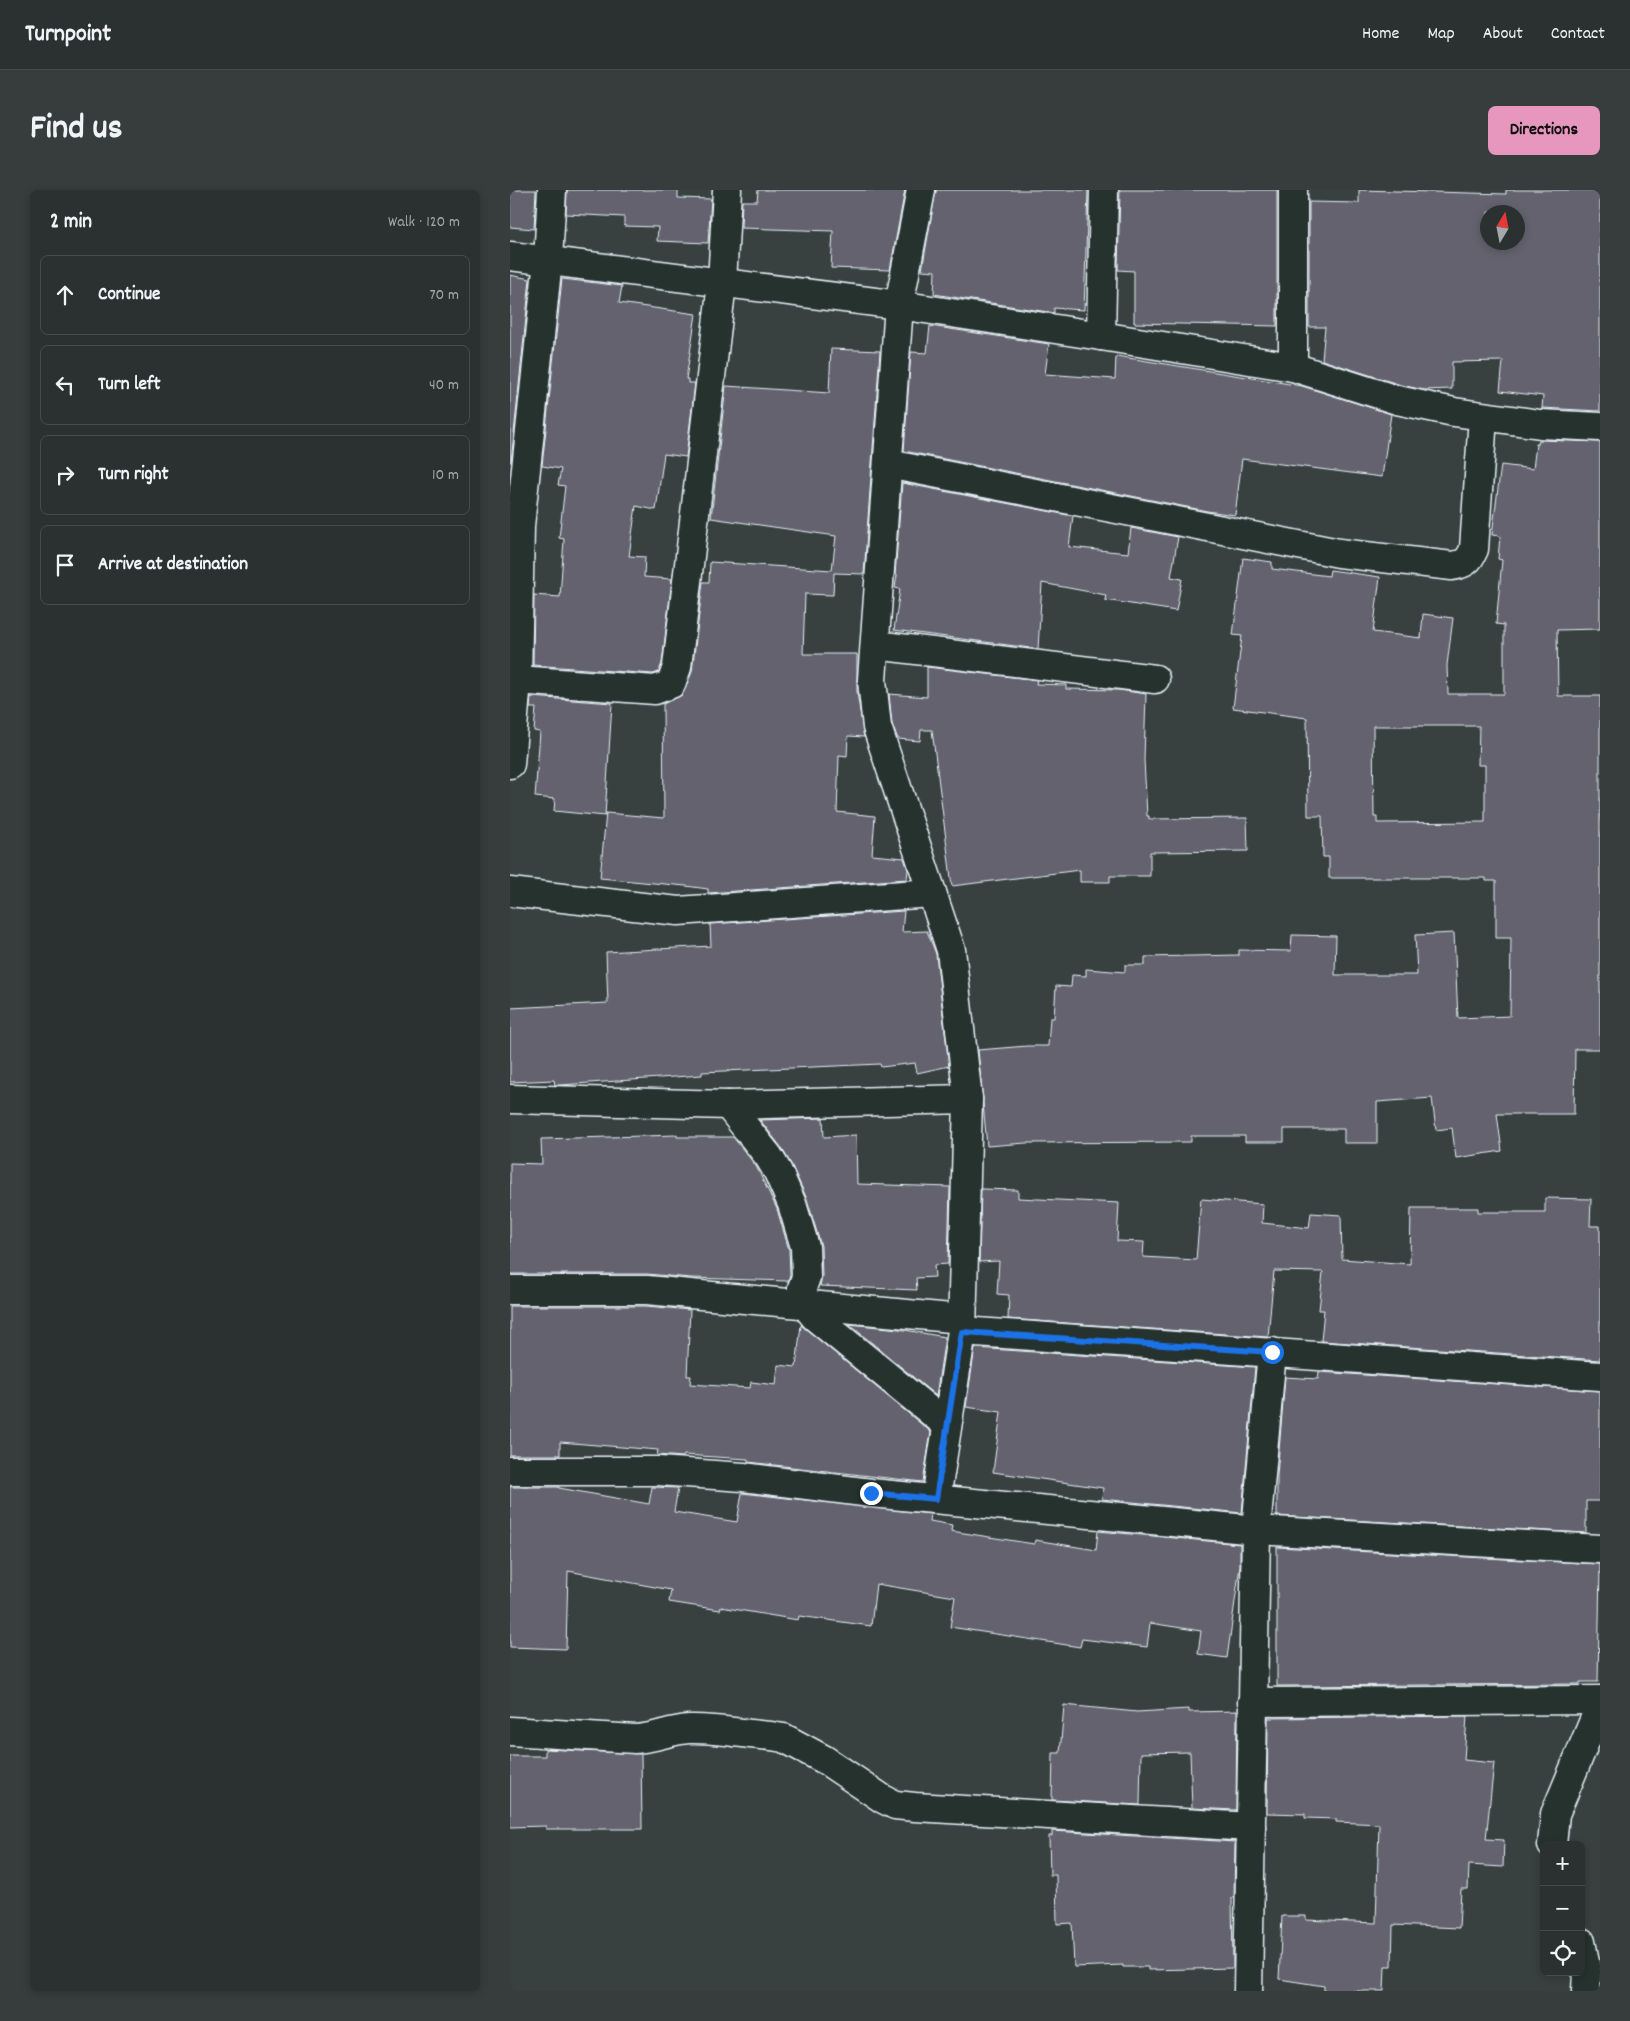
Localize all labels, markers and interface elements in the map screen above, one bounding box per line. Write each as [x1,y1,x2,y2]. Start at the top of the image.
text: Turnpoint [25,18,111,52]
text: Home [1362,22,1399,47]
text: Map [1427,22,1455,47]
text: About [1483,22,1523,47]
text: Contact [1551,22,1605,47]
text: Find us [30,105,122,155]
button: Directions [1488,106,1600,155]
north arrow [1480,205,1525,250]
text: 2 min [50,208,92,238]
text: Walk · 120 m [388,211,460,234]
icon: ahead [51,281,79,309]
text: Continue [98,282,160,309]
text: 70 m [429,284,459,307]
icon: left [51,371,79,399]
text: Turn left [98,372,161,399]
text: 40 m [429,374,459,397]
icon: right [51,461,79,489]
text: Turn right [98,462,169,489]
text: 10 m [432,464,459,487]
icon: arrive [51,551,79,579]
text: Arrive at destination [98,552,248,579]
route start [1261,1341,1284,1364]
route end [860,1482,883,1505]
map controls [1540,1841,1585,1976]
button: + [1540,1841,1585,1886]
button: − [1540,1886,1585,1931]
button: locate [1540,1931,1585,1976]

